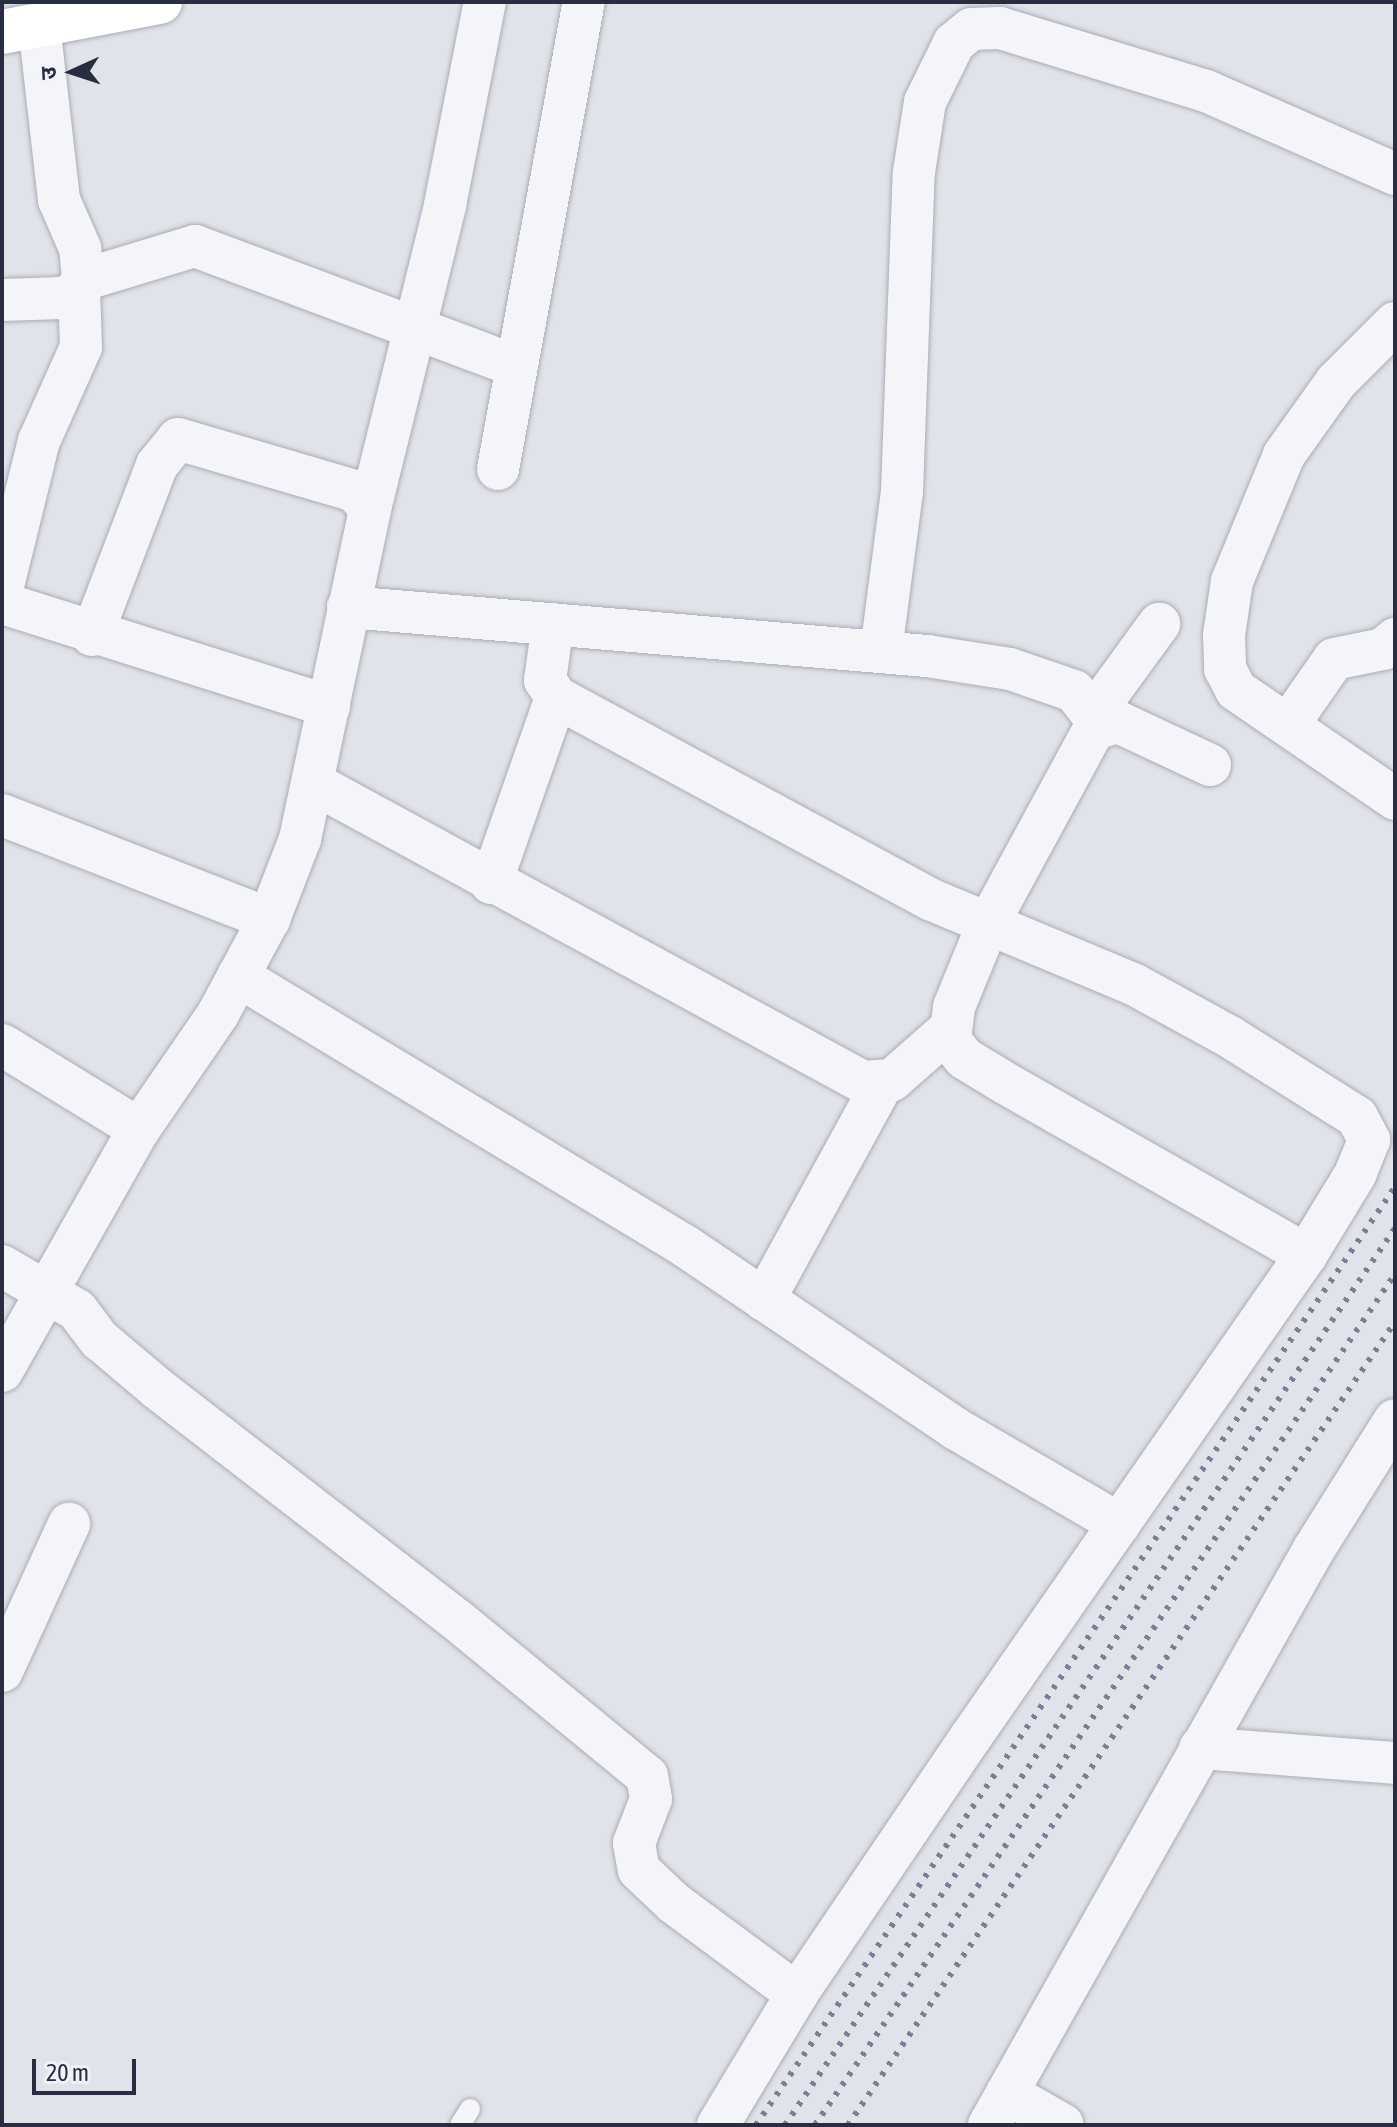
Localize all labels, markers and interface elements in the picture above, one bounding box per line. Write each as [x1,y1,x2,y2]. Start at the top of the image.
north arrow [32,32,112,112]
text: उ [35,66,61,80]
scale bar [36,2043,140,2093]
text: 20 m [46,2059,89,2086]

